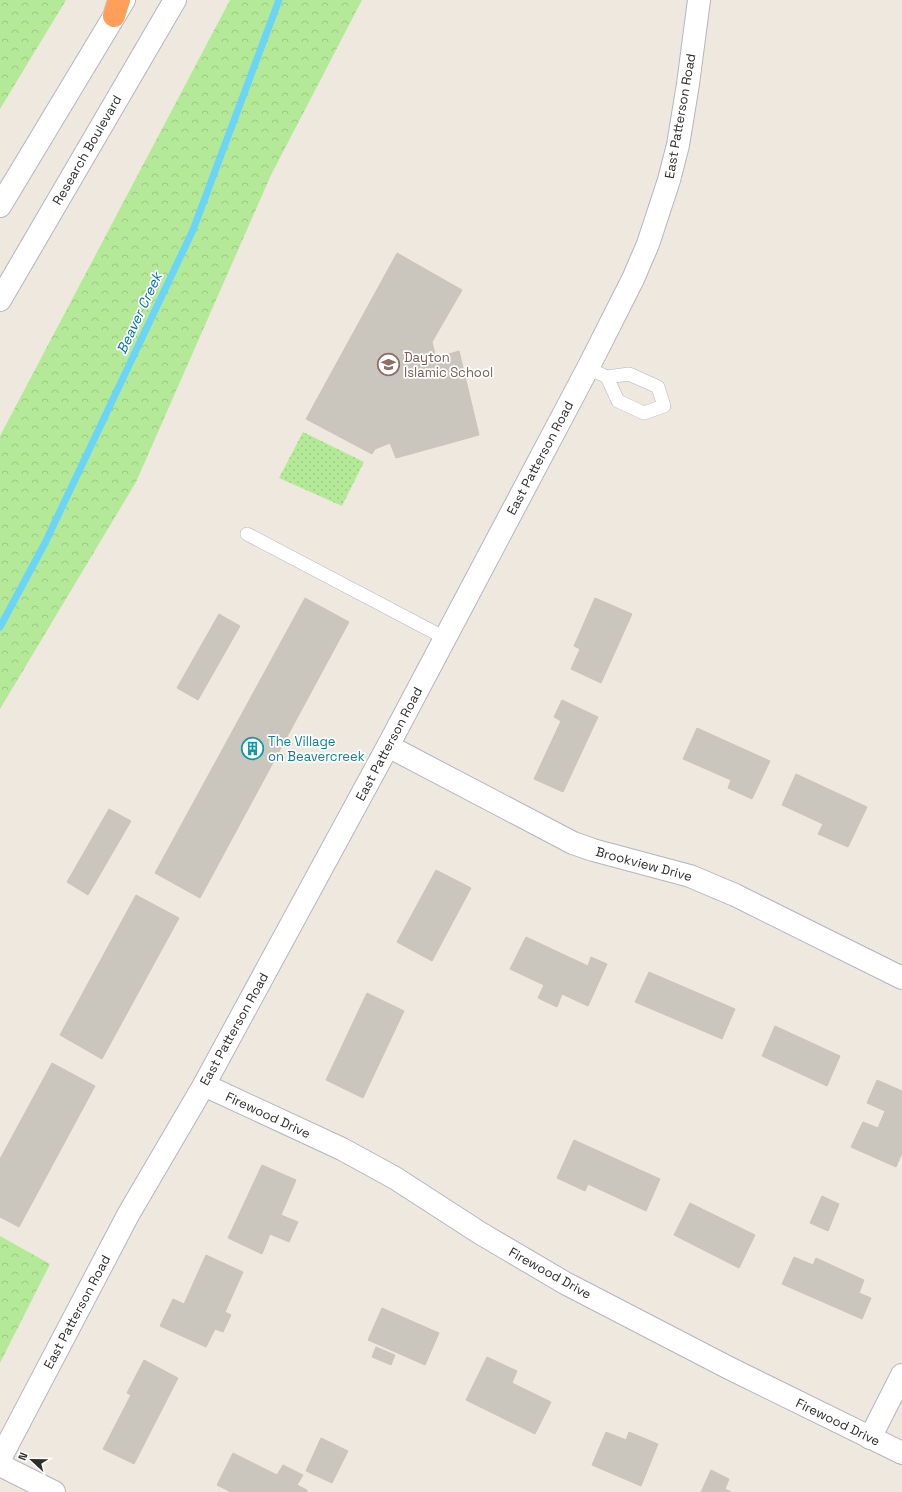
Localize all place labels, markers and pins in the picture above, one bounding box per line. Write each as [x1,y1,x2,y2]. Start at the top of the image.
place label: Dayton Islamic School [404,349,493,381]
school or university icon: Dayton Islamic School [375,351,401,377]
place label: The Village on Beavercreek [268,733,365,765]
building icon: The Village on Beavercreek [239,735,265,761]

